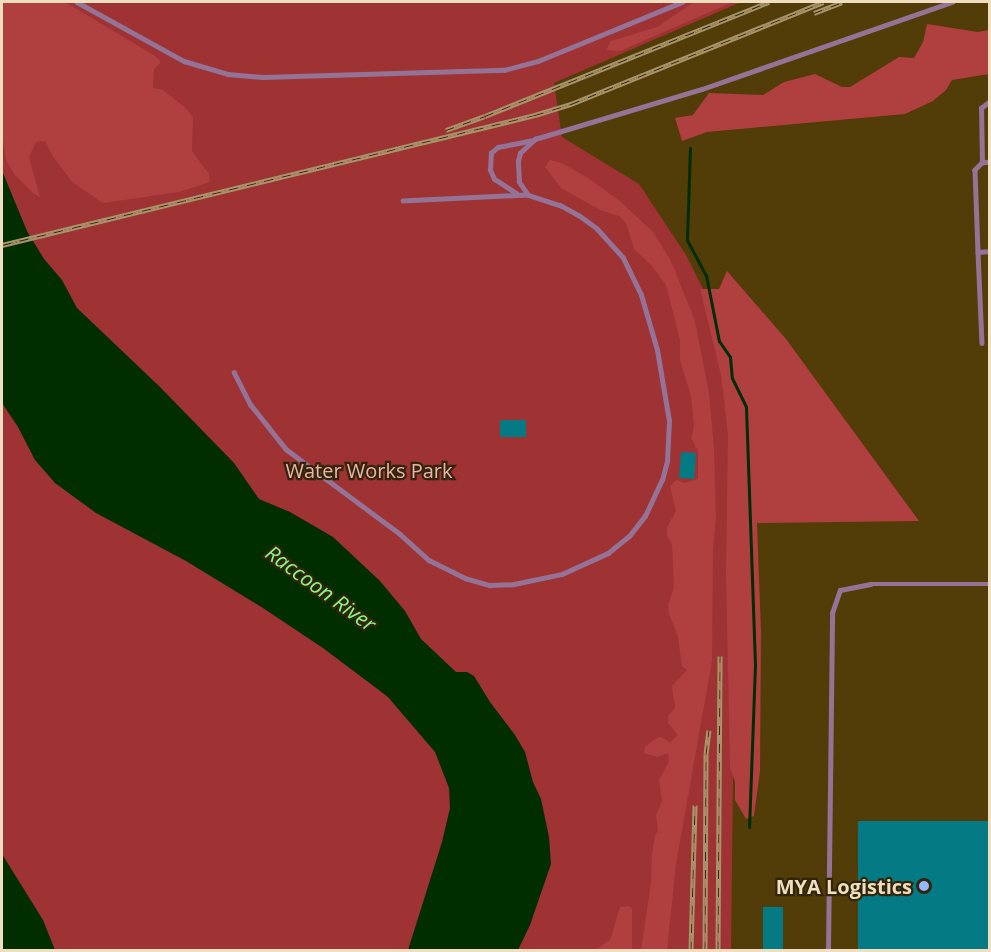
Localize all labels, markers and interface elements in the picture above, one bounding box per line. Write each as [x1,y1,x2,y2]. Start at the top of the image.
park label: Water Works Park [285,458,453,482]
water label: Raccoon River [261,540,381,636]
place label: MYA Logistics [776,874,912,898]
marker: MYA Logistics [917,879,931,893]

